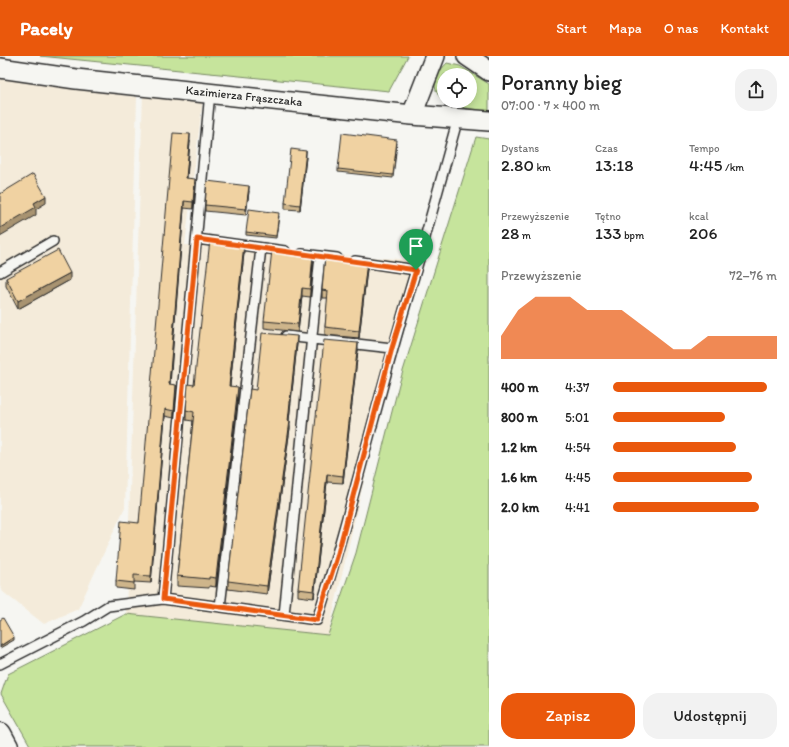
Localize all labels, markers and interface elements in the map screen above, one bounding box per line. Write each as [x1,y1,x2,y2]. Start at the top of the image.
text: Pacely [20,17,72,40]
text: Start [556,20,587,37]
text: Mapa [609,20,642,37]
text: O nas [664,20,698,37]
text: Kontakt [720,20,769,37]
map controls [437,68,477,108]
button: locate [437,68,477,108]
text: Poranny bieg [501,69,622,96]
button: share [735,69,777,111]
street label: Kazimierza Frąszczaka [185,83,303,109]
text: 07:00 · 7 × 400 m [501,98,600,113]
text: Dystans [501,142,539,155]
text: Czas [595,142,618,155]
text: Tempo [689,142,720,155]
text: 2.80 [501,155,534,175]
text: 13:18 [595,155,634,175]
text: 4:45 [689,155,723,175]
text: km [534,161,551,174]
text: /km [723,161,744,174]
text: Przewyższenie [501,210,569,223]
text: Tętno [595,210,621,223]
text: kcal [689,210,709,223]
text: 28 [501,223,519,243]
text: 133 [595,223,621,243]
text: 206 [689,223,717,243]
pin [399,229,433,270]
text: m [519,229,531,242]
text: bpm [621,229,644,242]
icon: arrive [405,235,427,257]
text: Przewyższenie [501,268,582,283]
text: 72–76 m [729,268,777,283]
text: 400 m [501,380,539,395]
text: 4:37 [565,380,590,395]
text: 800 m [501,410,538,425]
text: 5:01 [565,410,589,425]
text: 1.2 km [501,440,537,455]
text: 4:54 [565,440,591,455]
text: 1.6 km [501,470,537,485]
text: 4:45 [565,470,591,485]
text: 2.0 km [501,500,539,515]
text: 4:41 [565,500,590,515]
button: Zapisz [501,693,635,739]
button: Udostępnij [643,693,777,739]

